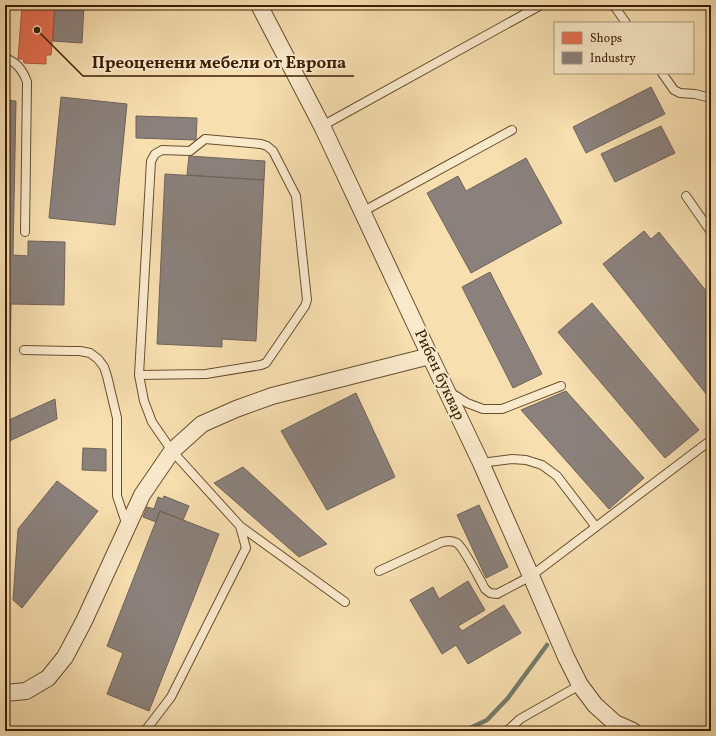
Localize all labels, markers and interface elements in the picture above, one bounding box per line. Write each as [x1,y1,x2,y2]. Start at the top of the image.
legend [554,22,694,74]
text: Shops [590,31,622,47]
callout: Преоценени мебели от Европа [83,47,354,76]
text: Industry [590,51,636,67]
text: Преоценени мебели от Европа [92,52,346,75]
street label: Рибен буквар [408,326,470,424]

